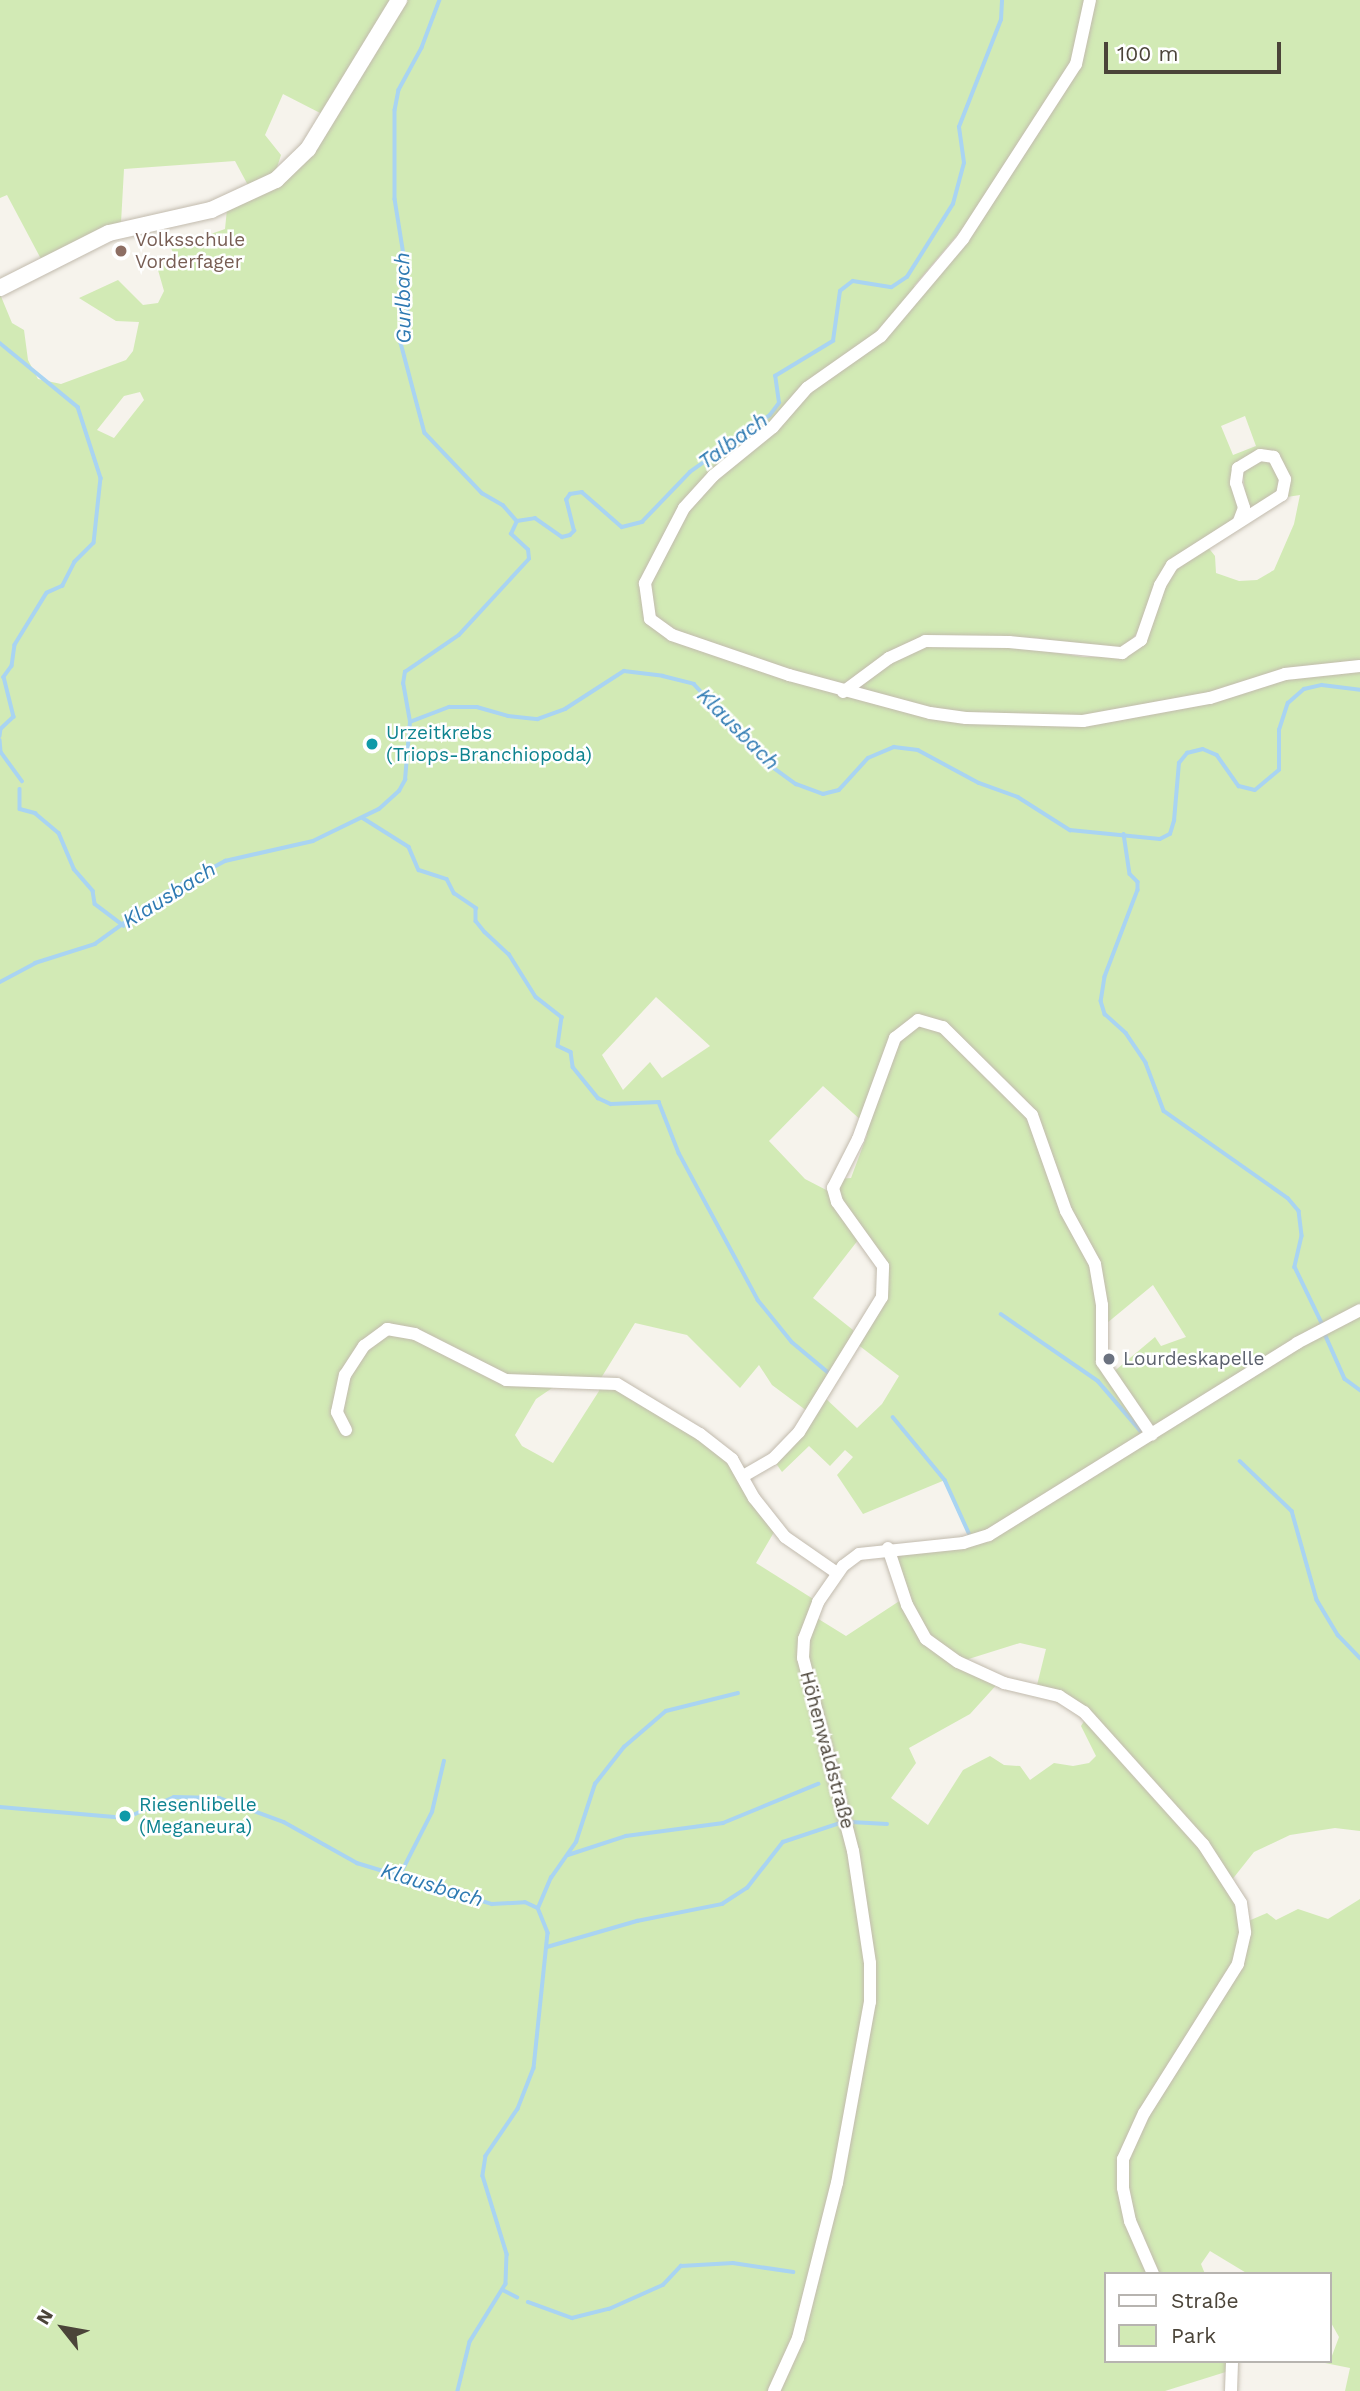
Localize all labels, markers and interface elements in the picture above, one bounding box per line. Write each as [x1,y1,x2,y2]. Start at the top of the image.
scale bar [1108,28,1285,72]
text: 100 m [1117,41,1179,66]
place label: Volksschule Vorderfager [135,229,245,273]
marker: Volksschule Vorderfager [113,243,129,259]
water label: Gurlbach [390,252,416,344]
water label: Talbach [693,407,773,475]
water label: Klausbach [692,683,784,775]
place label: Urzeitkrebs (Triops-Branchiopoda) [386,722,592,766]
marker: Urzeitkrebs (Triops-Branchiopoda) [364,736,380,752]
water label: Klausbach [118,856,220,934]
place label: Lourdeskapelle [1123,1348,1264,1370]
marker: Lourdeskapelle [1101,1351,1117,1367]
street label: Höhenwaldstraße [795,1669,859,1831]
place label: Riesenlibelle (Meganeura) [139,1794,257,1838]
marker: Riesenlibelle (Meganeura) [117,1808,133,1824]
water label: Klausbach [378,1858,486,1912]
legend [1104,2272,1332,2363]
text: Straße [1171,2288,1239,2313]
north arrow [28,2293,98,2363]
text: N [31,2305,58,2329]
text: Park [1171,2323,1216,2348]

